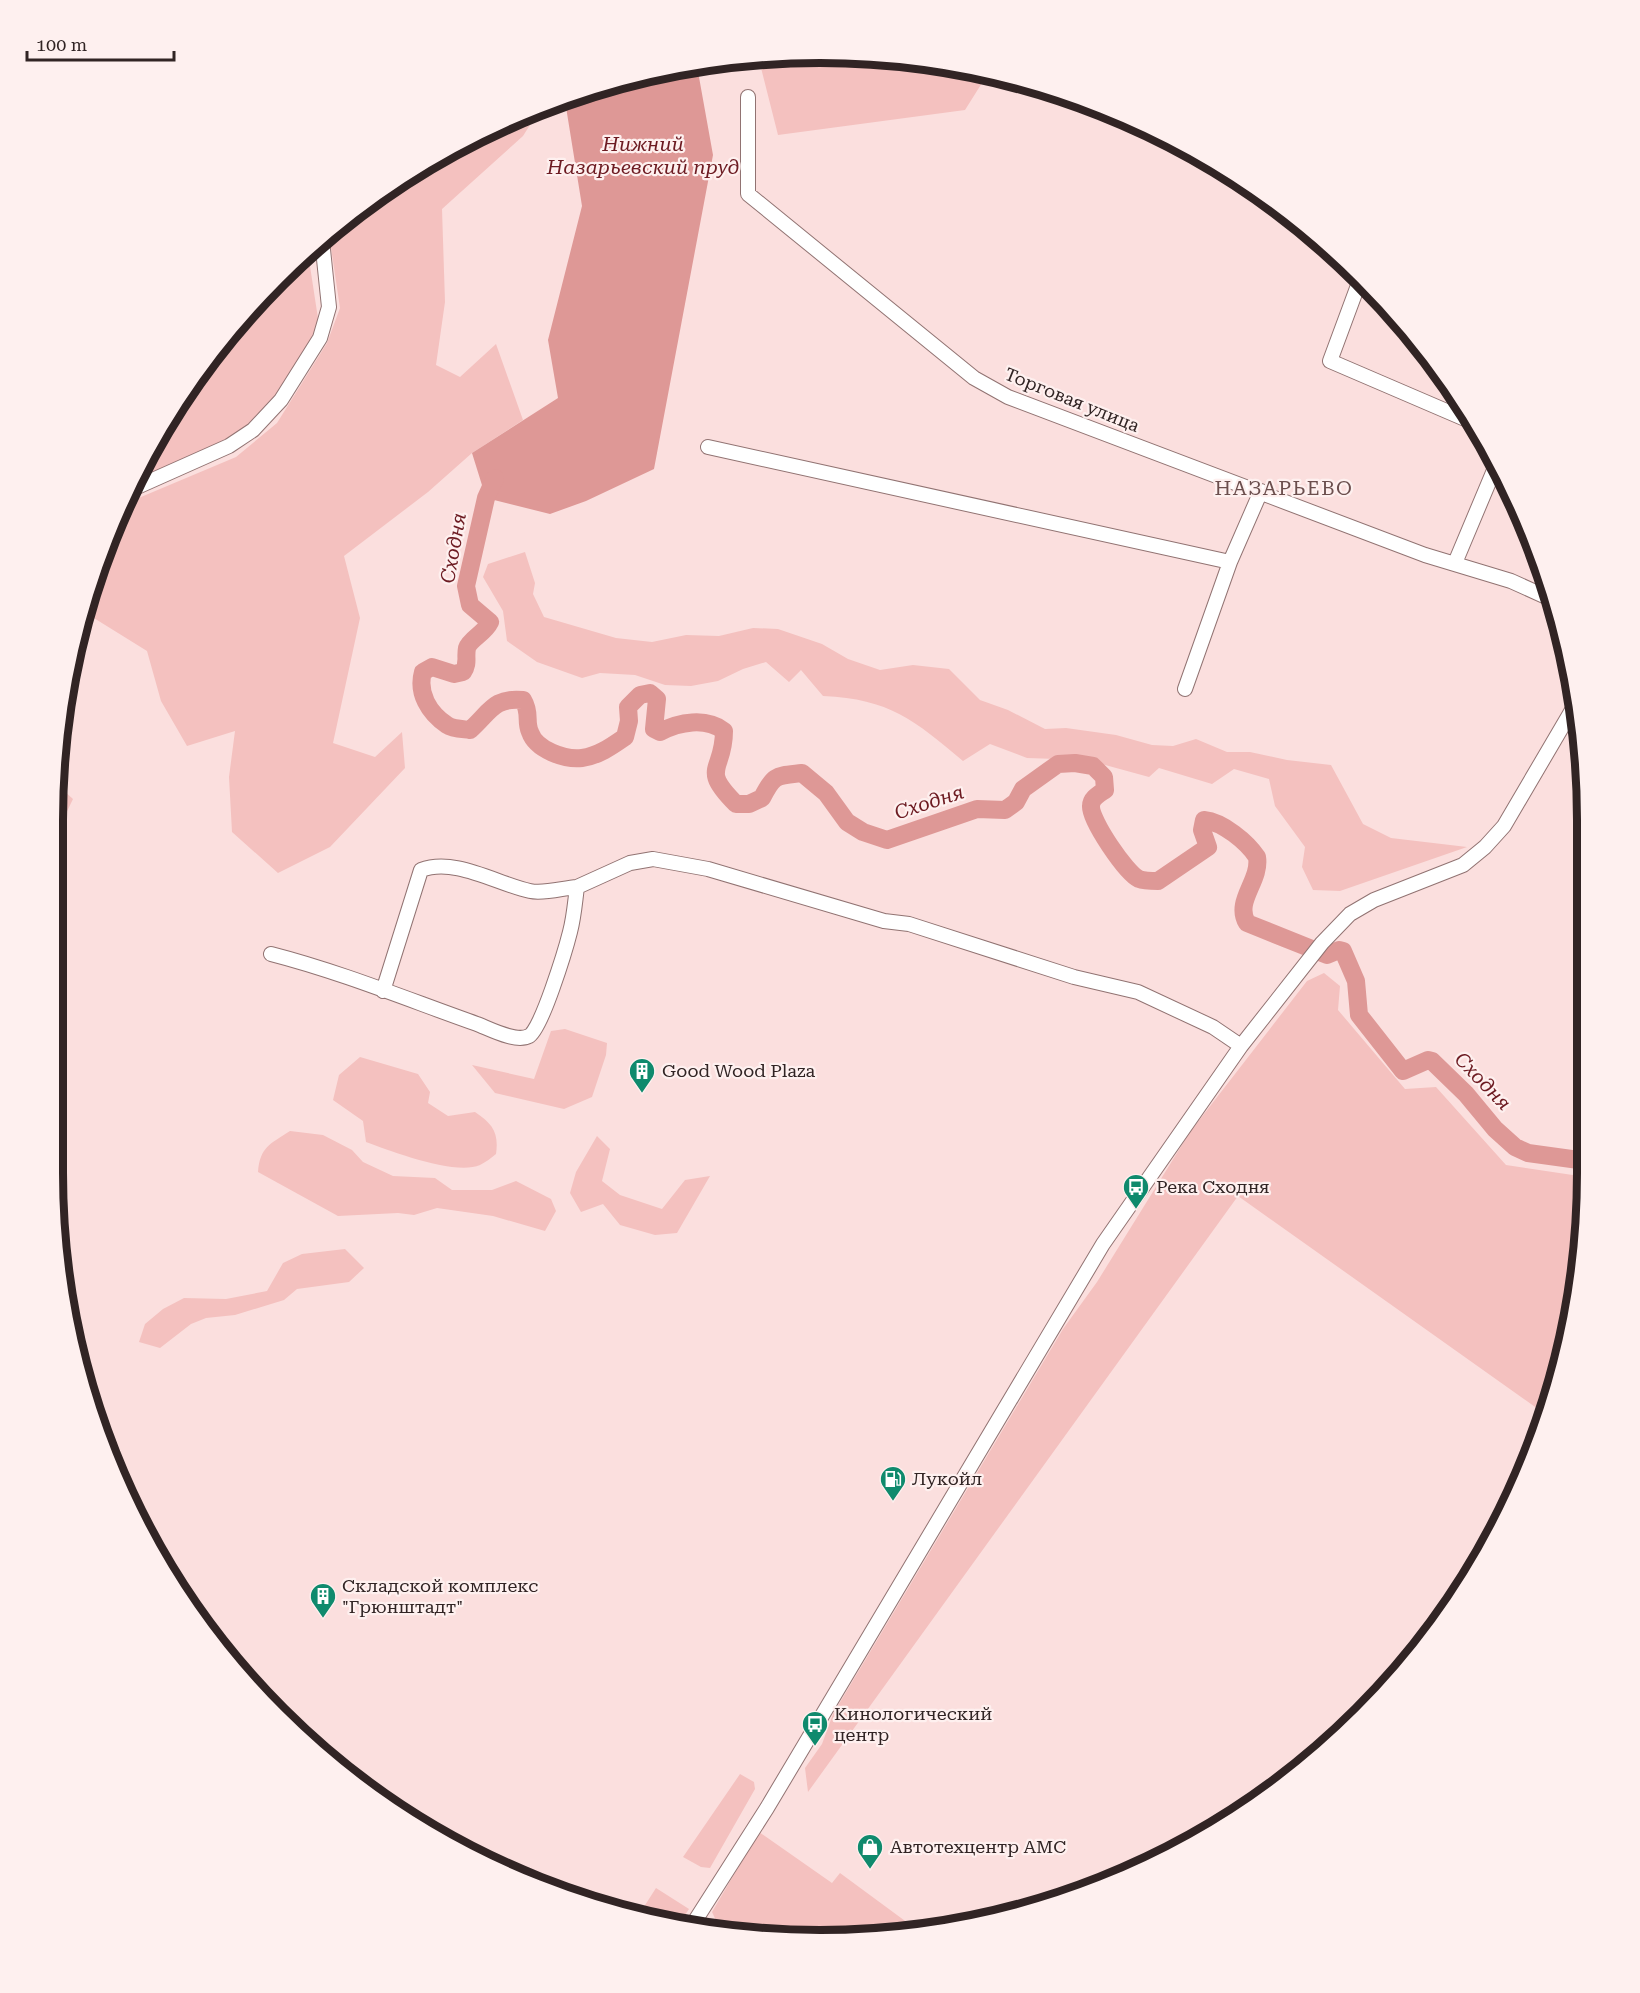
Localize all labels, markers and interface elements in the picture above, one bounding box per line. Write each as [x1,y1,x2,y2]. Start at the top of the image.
scale bar [27,24,174,62]
text: 100 m [36,34,87,55]
water label: Нижний Назарьевский пруд [546,132,739,179]
street label: Торговая улица [1002,363,1143,436]
district label: НАЗАРЬЕВО [1215,476,1353,500]
water label: Сходня [435,511,471,585]
water label: Сходня [891,779,967,824]
water label: Сходня [1450,1047,1517,1115]
building icon: Good Wood Plaza [627,1056,657,1094]
place label: Good Wood Plaza [662,1060,815,1081]
bus stop icon: Река Сходня [1121,1172,1151,1210]
place label: Река Сходня [1156,1176,1270,1197]
fuel station icon: Лукойл [878,1464,908,1502]
place label: Лукойл [912,1468,982,1489]
place label: Складской комплекс "Грюнштадт" [342,1575,538,1617]
building icon: Складской комплекс "Грюнштадт" [308,1581,338,1619]
place label: Кинологический центр [834,1703,992,1745]
bus stop icon: Кинологический центр [800,1709,830,1747]
shop icon: Автотехцентр АМС [855,1832,885,1870]
place label: Автотехцентр АМС [890,1836,1066,1857]

